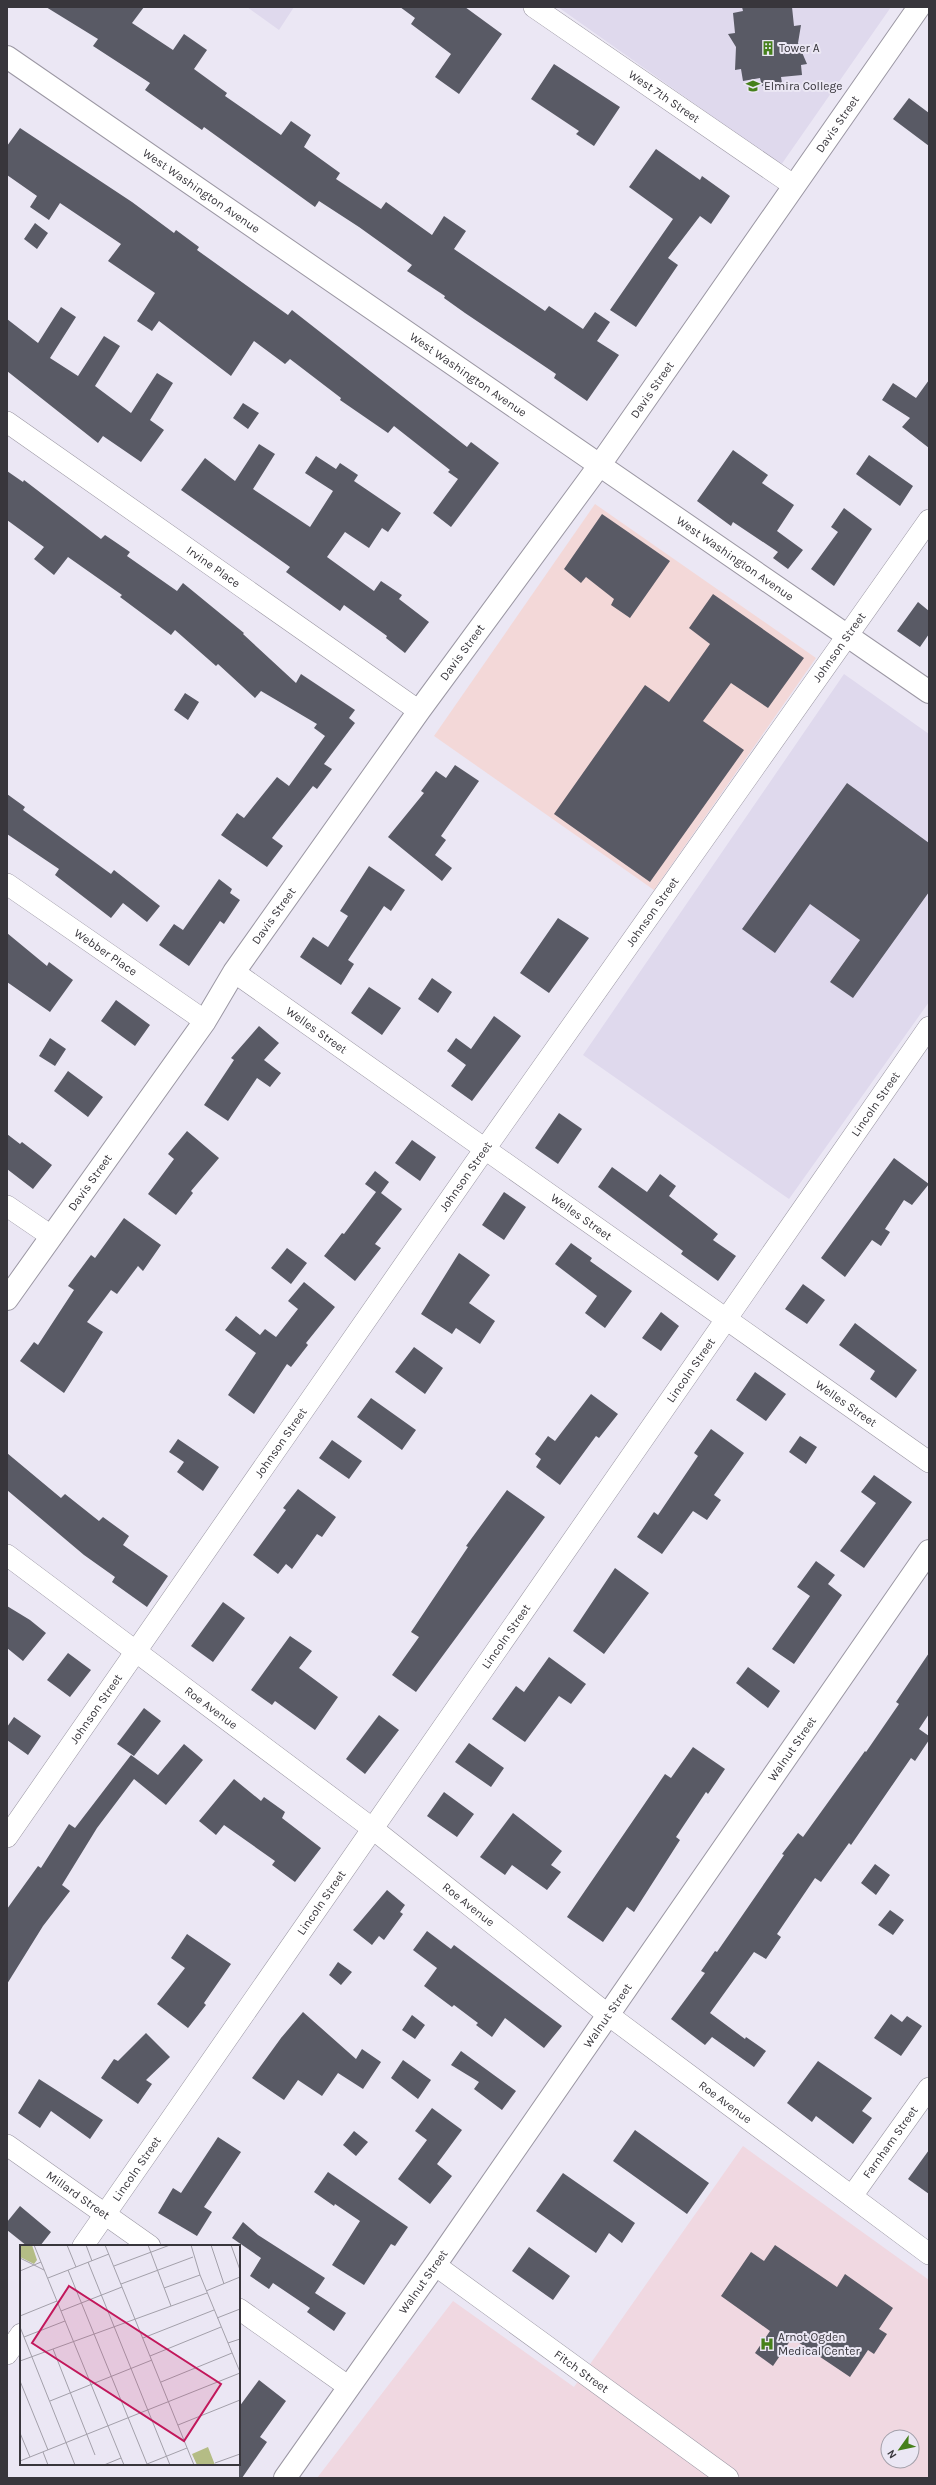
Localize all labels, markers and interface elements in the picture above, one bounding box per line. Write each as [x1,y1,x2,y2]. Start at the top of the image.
building icon: Tower A [760,40,776,56]
place label: Tower A [779,41,820,55]
street label: West 7th Street [626,67,703,126]
school or university icon: Elmira College [745,78,761,94]
place label: Elmira College [764,79,842,93]
street label: Davis Street [813,92,862,155]
street label: West Washington Avenue [140,146,263,236]
street label: West Washington Avenue [407,329,529,420]
street label: Davis Street [627,358,677,421]
street label: West Washington Avenue [674,513,796,604]
street label: Irvine Place [184,543,243,590]
street label: Johnson Street [810,609,869,685]
street label: Davis Street [437,621,488,683]
street label: Johnson Street [623,874,682,949]
street label: Davis Street [249,884,299,947]
street label: Webber Place [72,926,140,979]
street label: Welles Street [283,1004,350,1057]
street label: Lincoln Street [848,1069,903,1139]
street label: Johnson Street [436,1139,495,1214]
street label: Davis Street [65,1151,115,1214]
street label: Welles Street [548,1191,615,1244]
street label: Lincoln Street [663,1335,718,1405]
street label: Welles Street [813,1377,880,1430]
street label: Johnson Street [252,1405,310,1480]
street label: Lincoln Street [479,1601,534,1672]
street label: Johnson Street [67,1671,125,1746]
street label: Roe Avenue [182,1683,240,1732]
street label: Walnut Street [765,1714,819,1784]
street label: Lincoln Street [294,1867,349,1938]
street label: Roe Avenue [440,1880,497,1929]
street label: Walnut Street [581,1980,635,2050]
street label: Roe Avenue [696,2078,755,2126]
street label: Farnham Street [860,2103,921,2181]
street label: Lincoln Street [109,2133,164,2204]
street label: Millard Street [44,2168,113,2223]
inset map [20,2245,240,2465]
street label: Walnut Street [396,2247,451,2317]
place label: Arnot Ogden Medical Center [778,2330,860,2358]
hospital icon: Arnot Ogden Medical Center [759,2336,775,2352]
street label: Fitch Street [552,2347,612,2396]
north arrow [880,2429,920,2469]
text: N [884,2447,900,2461]

